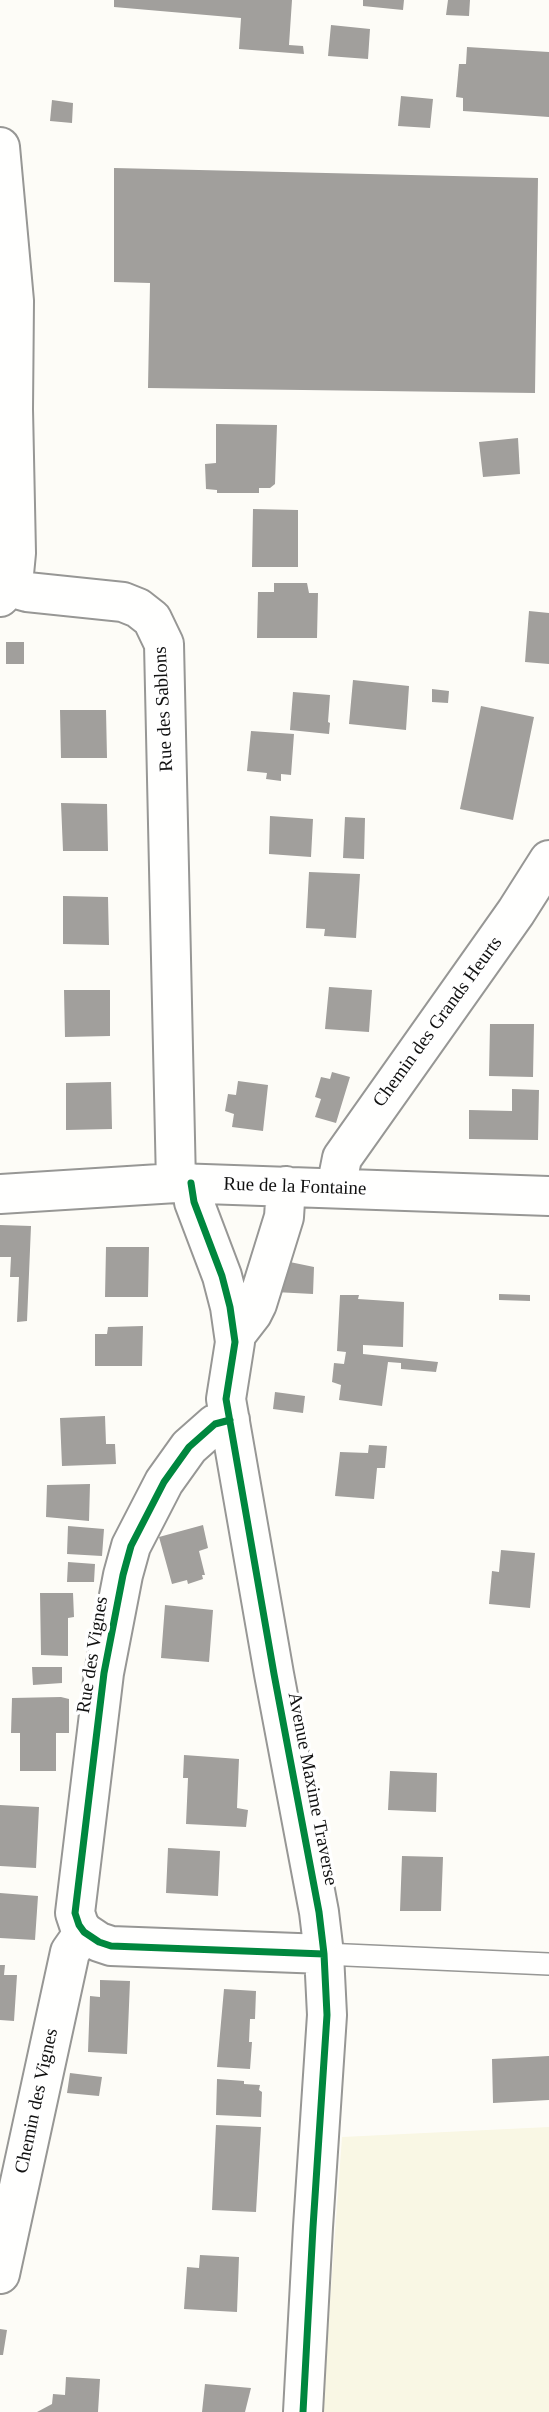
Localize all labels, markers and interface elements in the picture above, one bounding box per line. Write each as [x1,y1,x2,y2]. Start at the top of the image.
street label: Rue des Sablons [149,646,179,772]
street label: Chemin des Grands Heurts [368,932,508,1112]
street label: Rue de la Fontaine [223,1173,367,1201]
street label: Rue des Vignes [73,1595,113,1715]
street label: Avenue Maxime Traverse [282,1690,342,1888]
street label: Chemin des Vignes [10,2026,64,2176]

